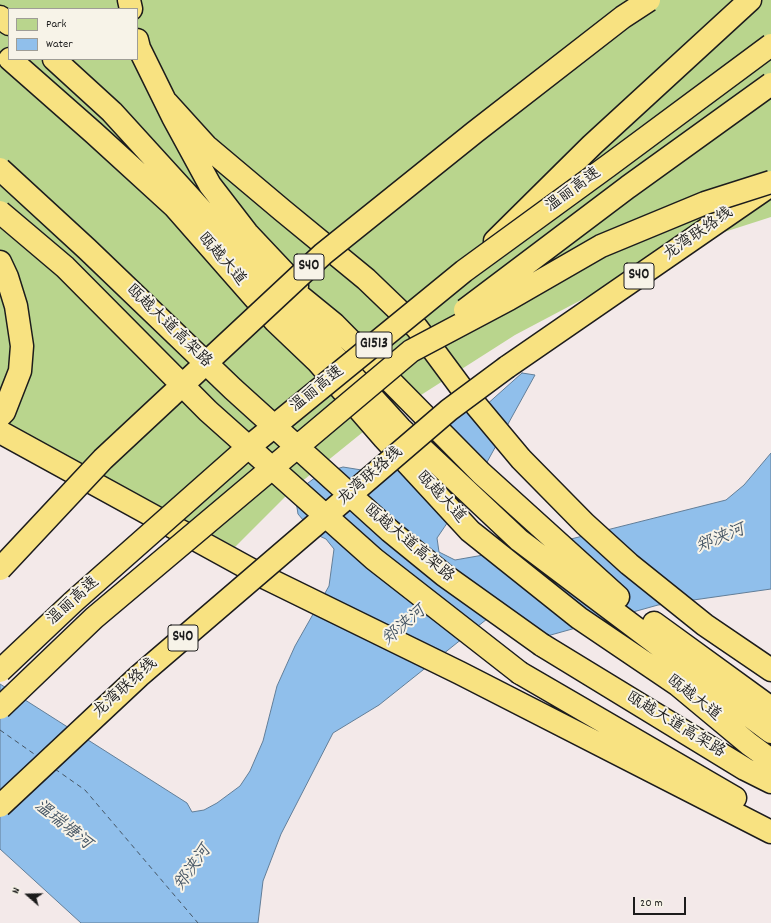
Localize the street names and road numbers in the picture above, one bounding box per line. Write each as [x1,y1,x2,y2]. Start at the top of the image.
street label: 温丽高速 [542,164,606,218]
street label: 龙湾联络线 [661,204,737,266]
street label: 瓯越大道 [193,230,249,290]
road number: S40 [294,254,324,280]
road number: S40 [624,263,654,289]
street label: 瓯越大道高架路 [121,281,215,373]
road number: G1513 [356,332,392,358]
street label: 温丽高速 [287,362,349,418]
street label: 龙湾联络线 [335,444,407,510]
street label: 瓯越大道 [411,468,469,528]
street label: 瓯越大道高架路 [359,501,457,587]
street label: 温丽高速 [44,573,104,631]
road number: S40 [168,625,198,651]
street label: 龙湾联络线 [90,655,162,723]
street label: 瓯越大道 [662,672,724,726]
street label: 瓯越大道高架路 [622,689,728,763]

